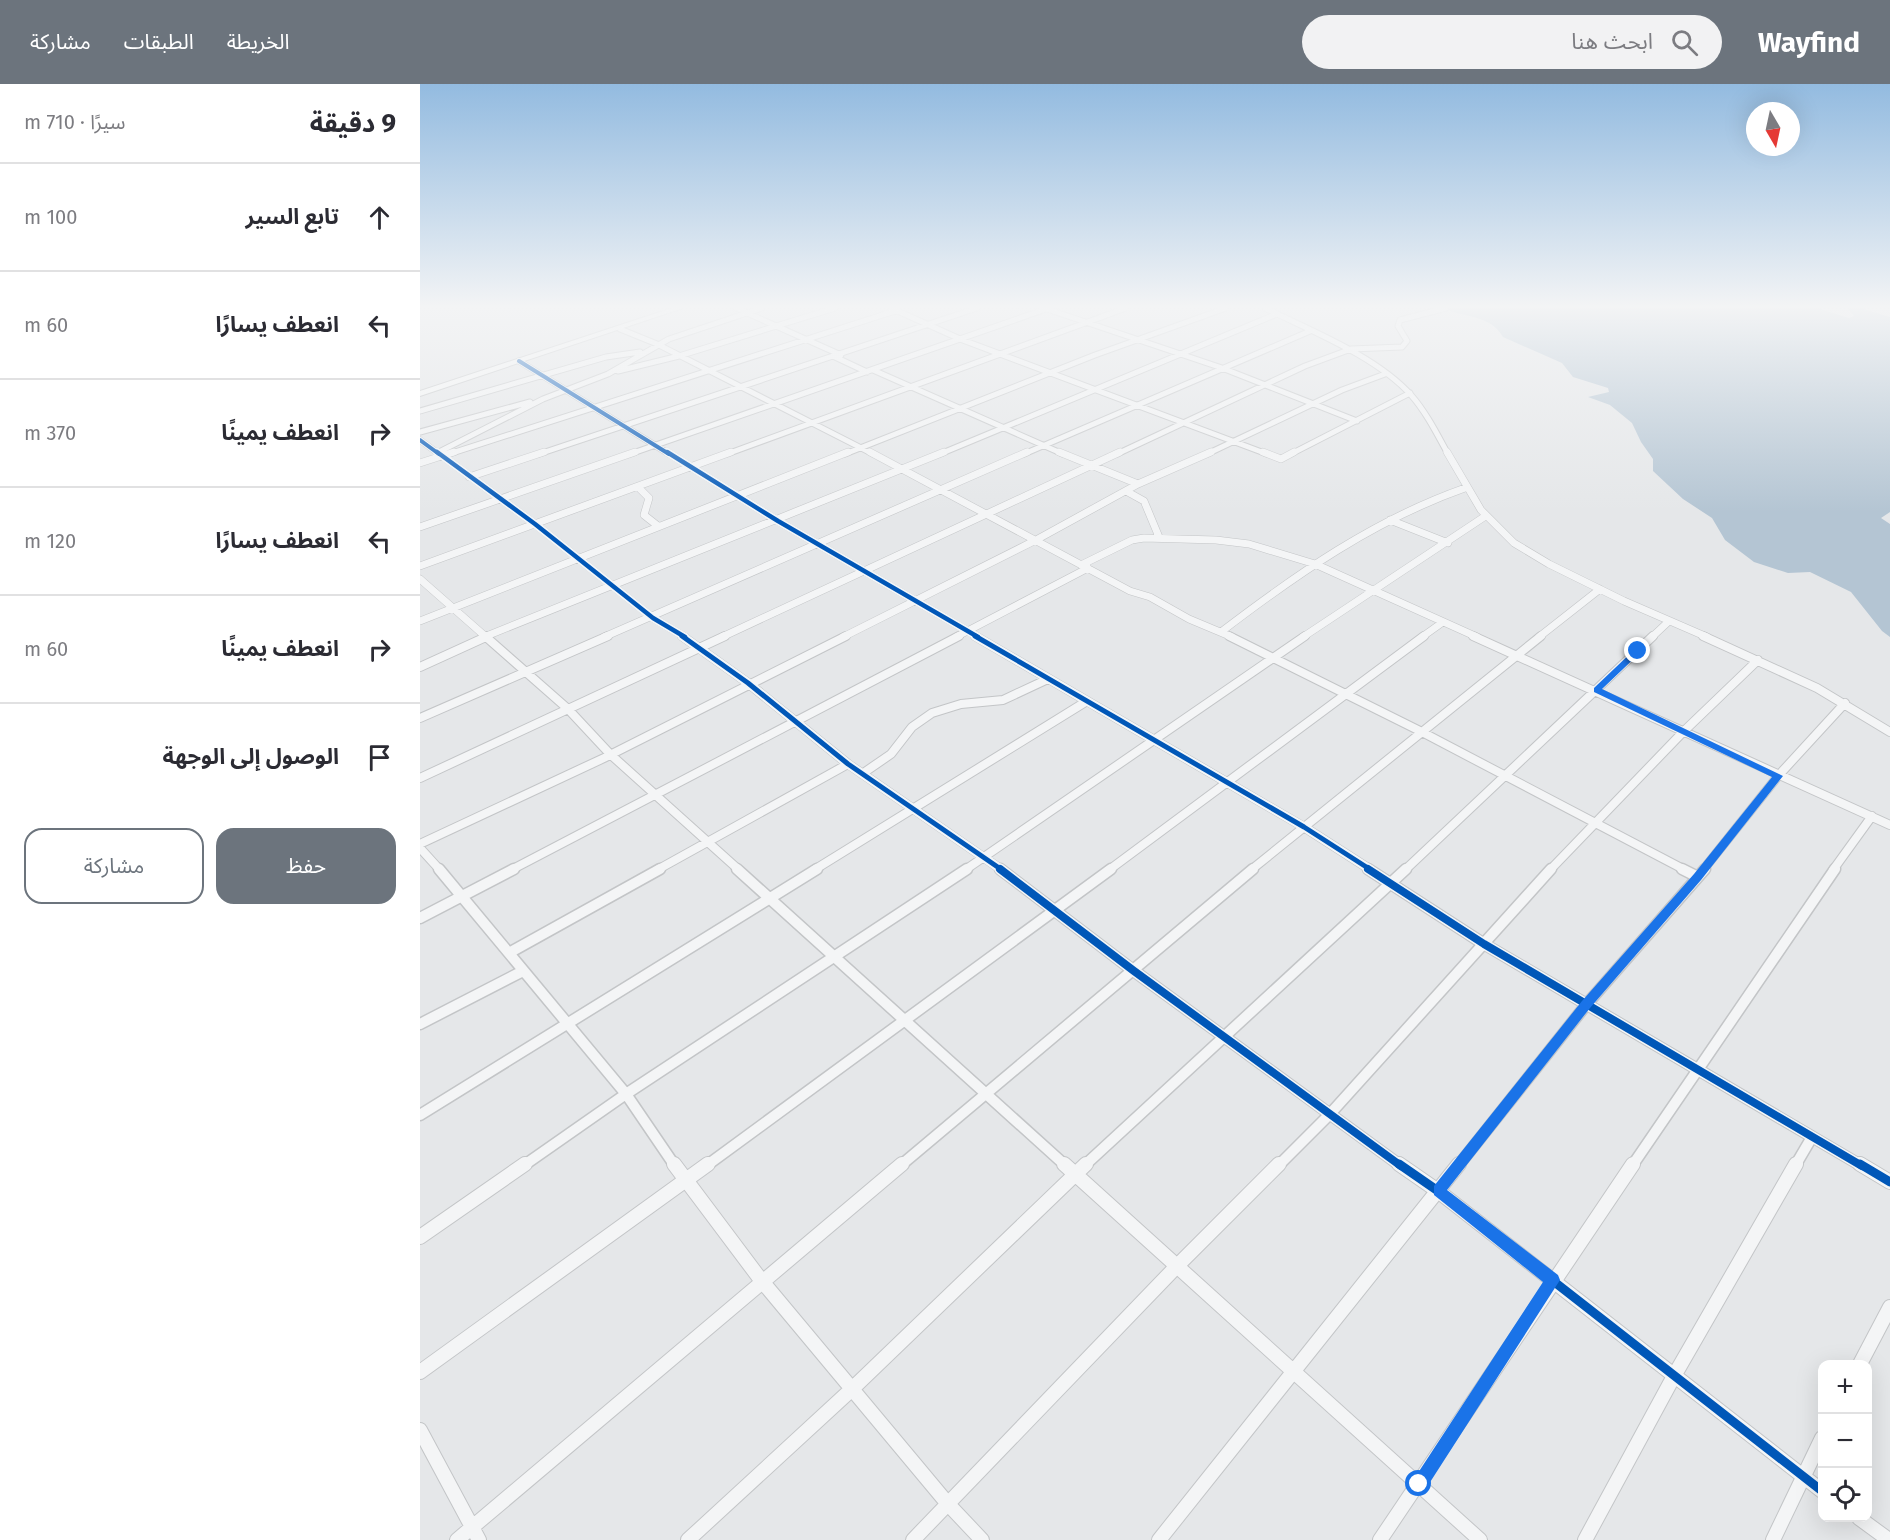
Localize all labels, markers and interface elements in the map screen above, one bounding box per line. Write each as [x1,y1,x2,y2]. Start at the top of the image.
search box [1302,15,1722,69]
icon: search [1668,26,1701,59]
text: Wayfind [1758,26,1860,59]
text: ابحث هنا [1571,28,1653,55]
text: مشاركة [30,29,91,55]
text: الطبقات [124,29,194,55]
text: الخريطة [227,29,290,55]
north arrow [1746,102,1800,156]
text: 9 دقيقة [310,108,396,139]
text: سيرًا · 710 m [24,110,126,134]
icon: ahead [363,201,396,234]
text: تابع السير [246,203,339,230]
text: 100 m [24,205,77,229]
icon: left [363,309,396,342]
text: انعطف يسارًا [216,311,339,338]
text: 60 m [24,313,68,337]
icon: right [363,417,396,450]
text: انعطف يمينًا [221,419,339,446]
text: 370 m [24,421,76,445]
icon: left [363,525,396,558]
text: انعطف يسارًا [216,527,339,554]
text: 120 m [24,529,76,553]
icon: right [363,633,396,666]
text: انعطف يمينًا [221,635,339,662]
text: 60 m [24,637,68,661]
route end [1624,637,1650,663]
icon: arrive [363,741,396,774]
text: الوصول إلى الوجهة [162,743,339,770]
button: مشاركة [24,828,204,904]
button: حفظ [216,828,396,904]
map controls [1818,1360,1872,1522]
button: + [1818,1360,1872,1414]
button: − [1818,1414,1872,1468]
button: locate [1818,1468,1872,1522]
route start [1405,1470,1431,1496]

